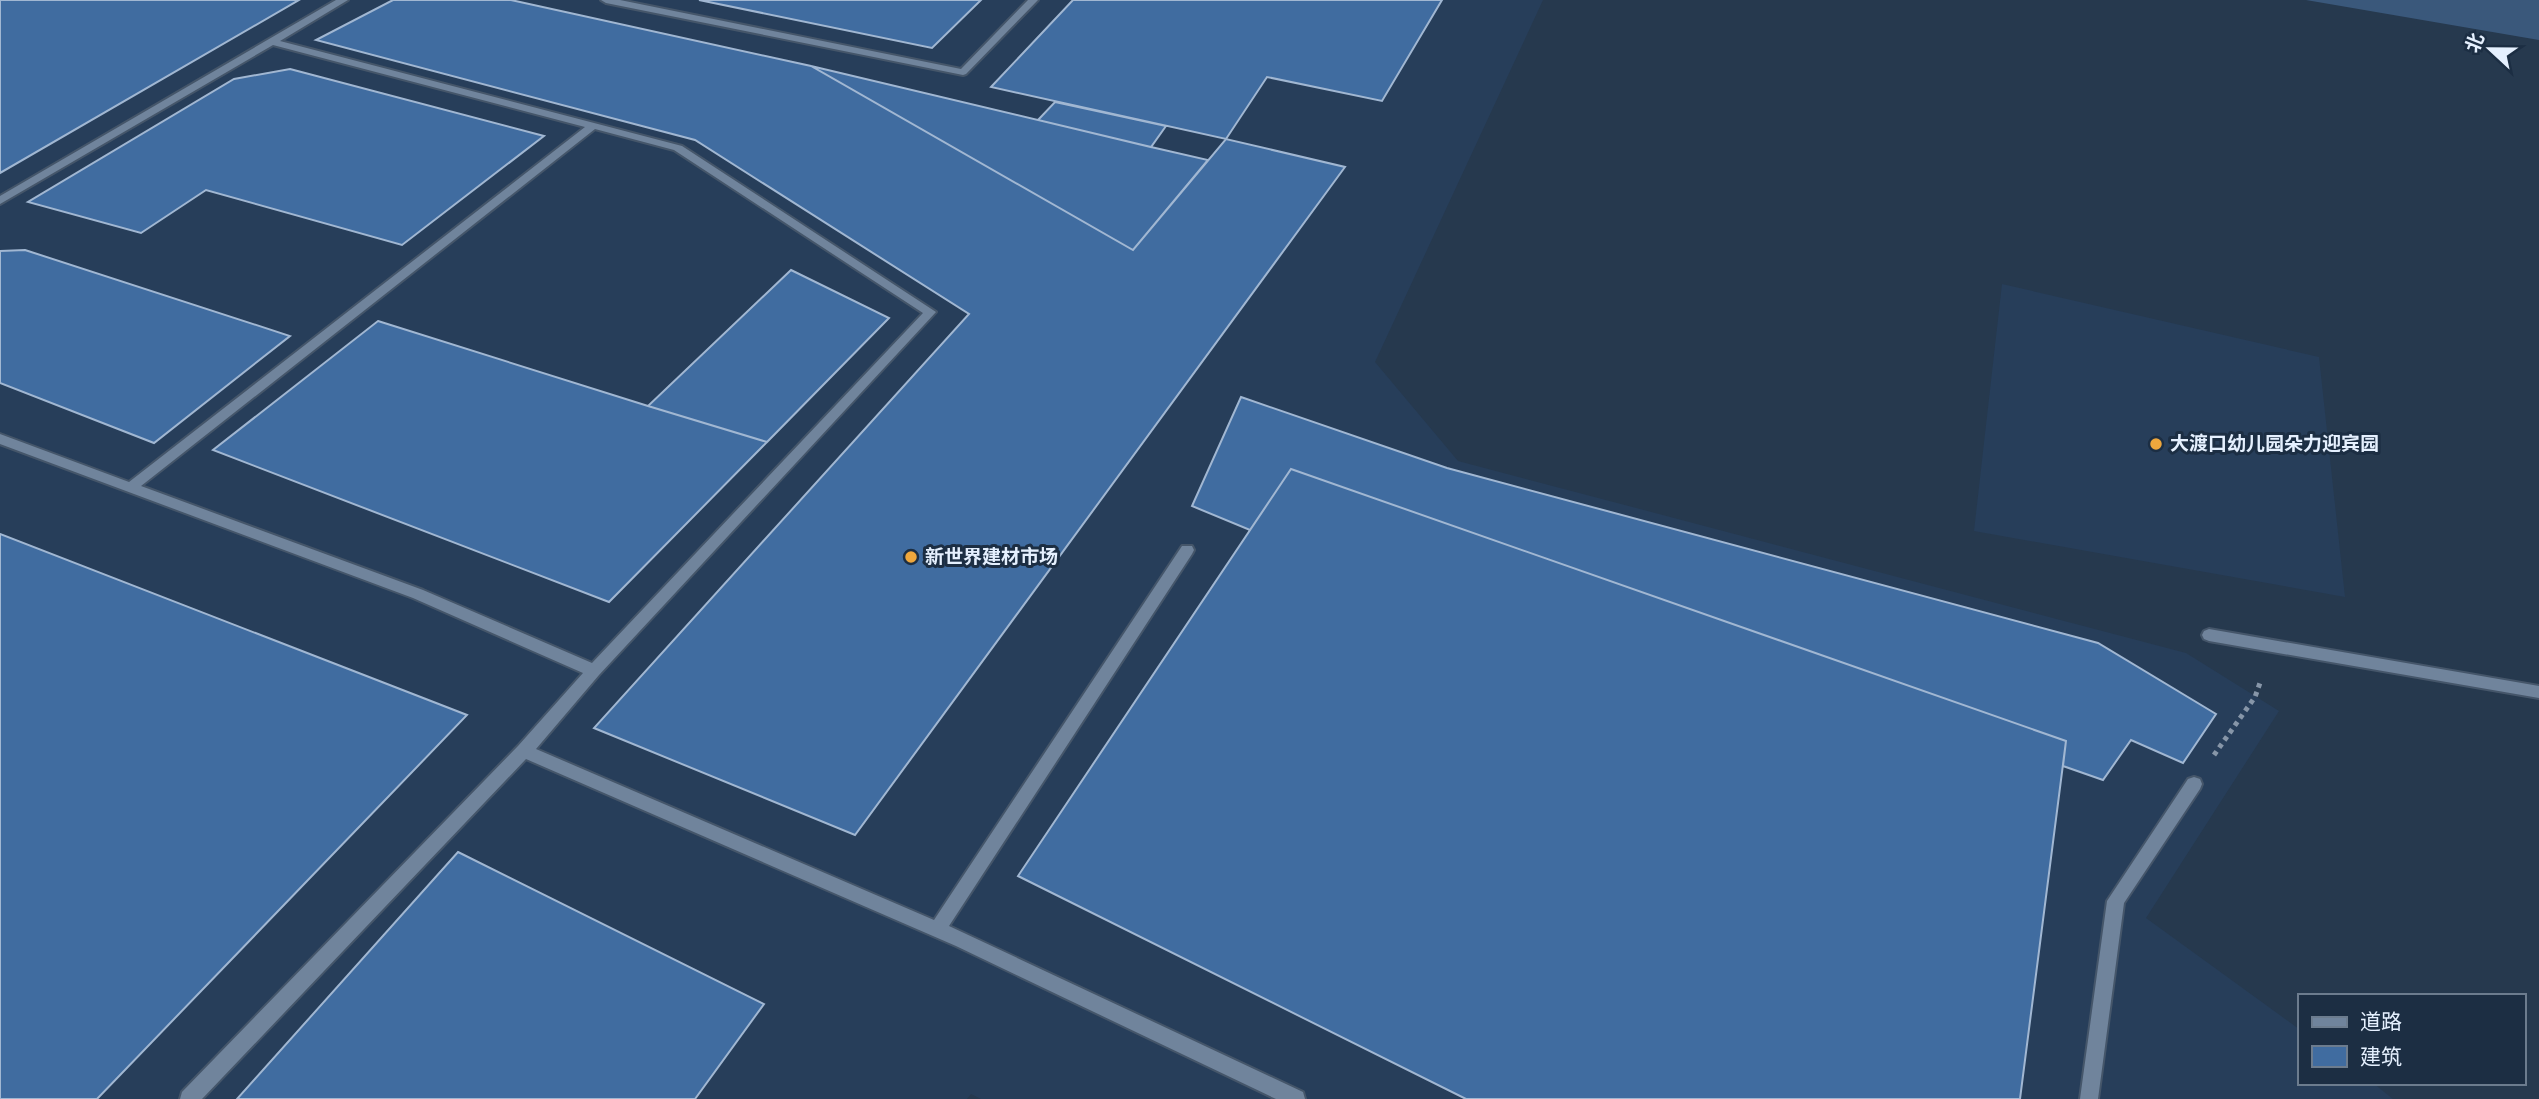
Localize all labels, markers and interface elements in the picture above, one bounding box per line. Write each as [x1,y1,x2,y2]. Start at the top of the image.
north arrow [2455,14,2525,84]
text: 北 [2460,30,2490,56]
place label: 大渡口幼儿园朵力迎宾园 [2170,432,2379,456]
marker: 大渡口幼儿园朵力迎宾园 [2148,436,2164,452]
place label: 新世界建材市场 [925,545,1058,569]
marker: 新世界建材市场 [903,549,919,565]
legend [2298,994,2525,1085]
text: 道路 [2360,1009,2402,1035]
text: 建筑 [2360,1044,2402,1070]

